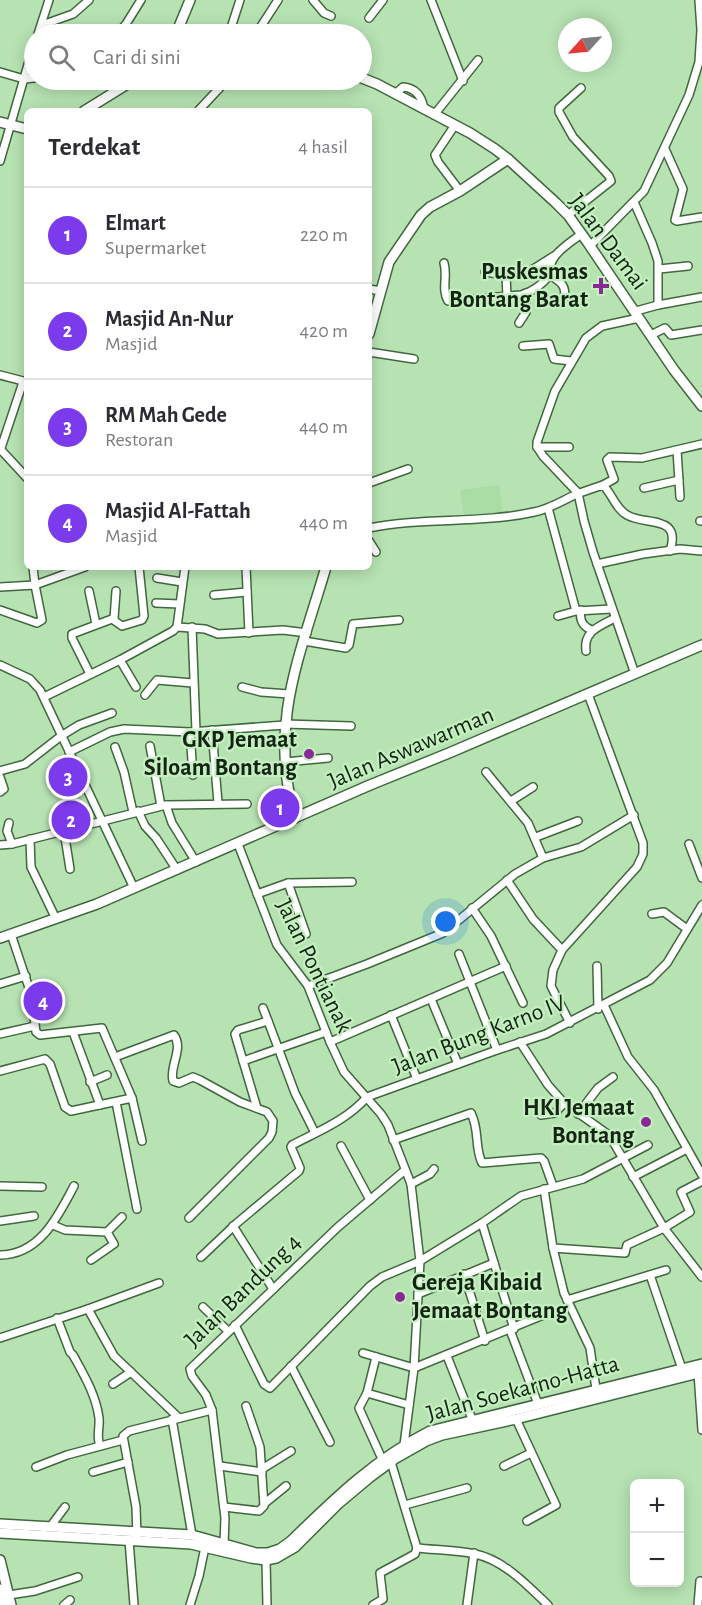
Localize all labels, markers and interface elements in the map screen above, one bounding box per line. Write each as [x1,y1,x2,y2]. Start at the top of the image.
north arrow [558,18,612,72]
search box [24,24,372,90]
icon: search [45,41,78,74]
text: Cari di sini [93,46,181,68]
text: Terdekat [48,134,140,160]
text: 4 hasil [298,137,348,157]
street label: Jalan Damai [564,189,652,295]
text: Elmart [105,212,166,234]
text: 1 [64,225,71,245]
text: 220 m [300,225,348,245]
text: Supermarket [105,238,206,258]
place label: Puskesmas Bontang Barat [449,260,588,312]
marker: Puskesmas Bontang Barat [592,277,610,295]
text: Masjid An-Nur [105,308,233,330]
text: 2 [63,321,72,341]
text: 420 m [299,321,348,341]
text: Masjid [105,334,158,354]
text: RM Mah Gede [105,404,227,426]
text: 3 [63,417,72,437]
text: 440 m [299,417,348,437]
text: Restoran [105,430,173,450]
text: Masjid Al-Fattah [105,500,251,522]
text: 4 [62,513,73,533]
text: 440 m [299,513,348,533]
text: Masjid [105,526,158,546]
street label: Jalan Aswawarman [325,702,497,794]
place label: GKP Jemaat Siloam Bontang [144,728,298,780]
marker: GKP Jemaat Siloam Bontang [302,747,316,761]
pin: 3 [48,754,88,800]
pin: 1 [260,786,300,830]
pin: 2 [52,798,90,842]
street label: Jalan Pontianak [271,895,357,1037]
your location [431,907,460,936]
pin: 4 [24,978,63,1024]
street label: Jalan Bung Karno IV [389,991,569,1079]
place label: HKI Jemaat Bontang [523,1096,635,1148]
marker: HKI Jemaat Bontang [639,1115,653,1129]
street label: Jalan Bandung 4 [180,1230,306,1352]
place label: Gereja Kibaid Jemaat Bontang [412,1271,568,1323]
marker: Gereja Kibaid Jemaat Bontang [393,1290,407,1304]
street label: Jalan Soekarno-Hatta [424,1352,622,1426]
map controls [630,1479,684,1587]
button: + [630,1479,684,1533]
button: − [630,1533,684,1587]

